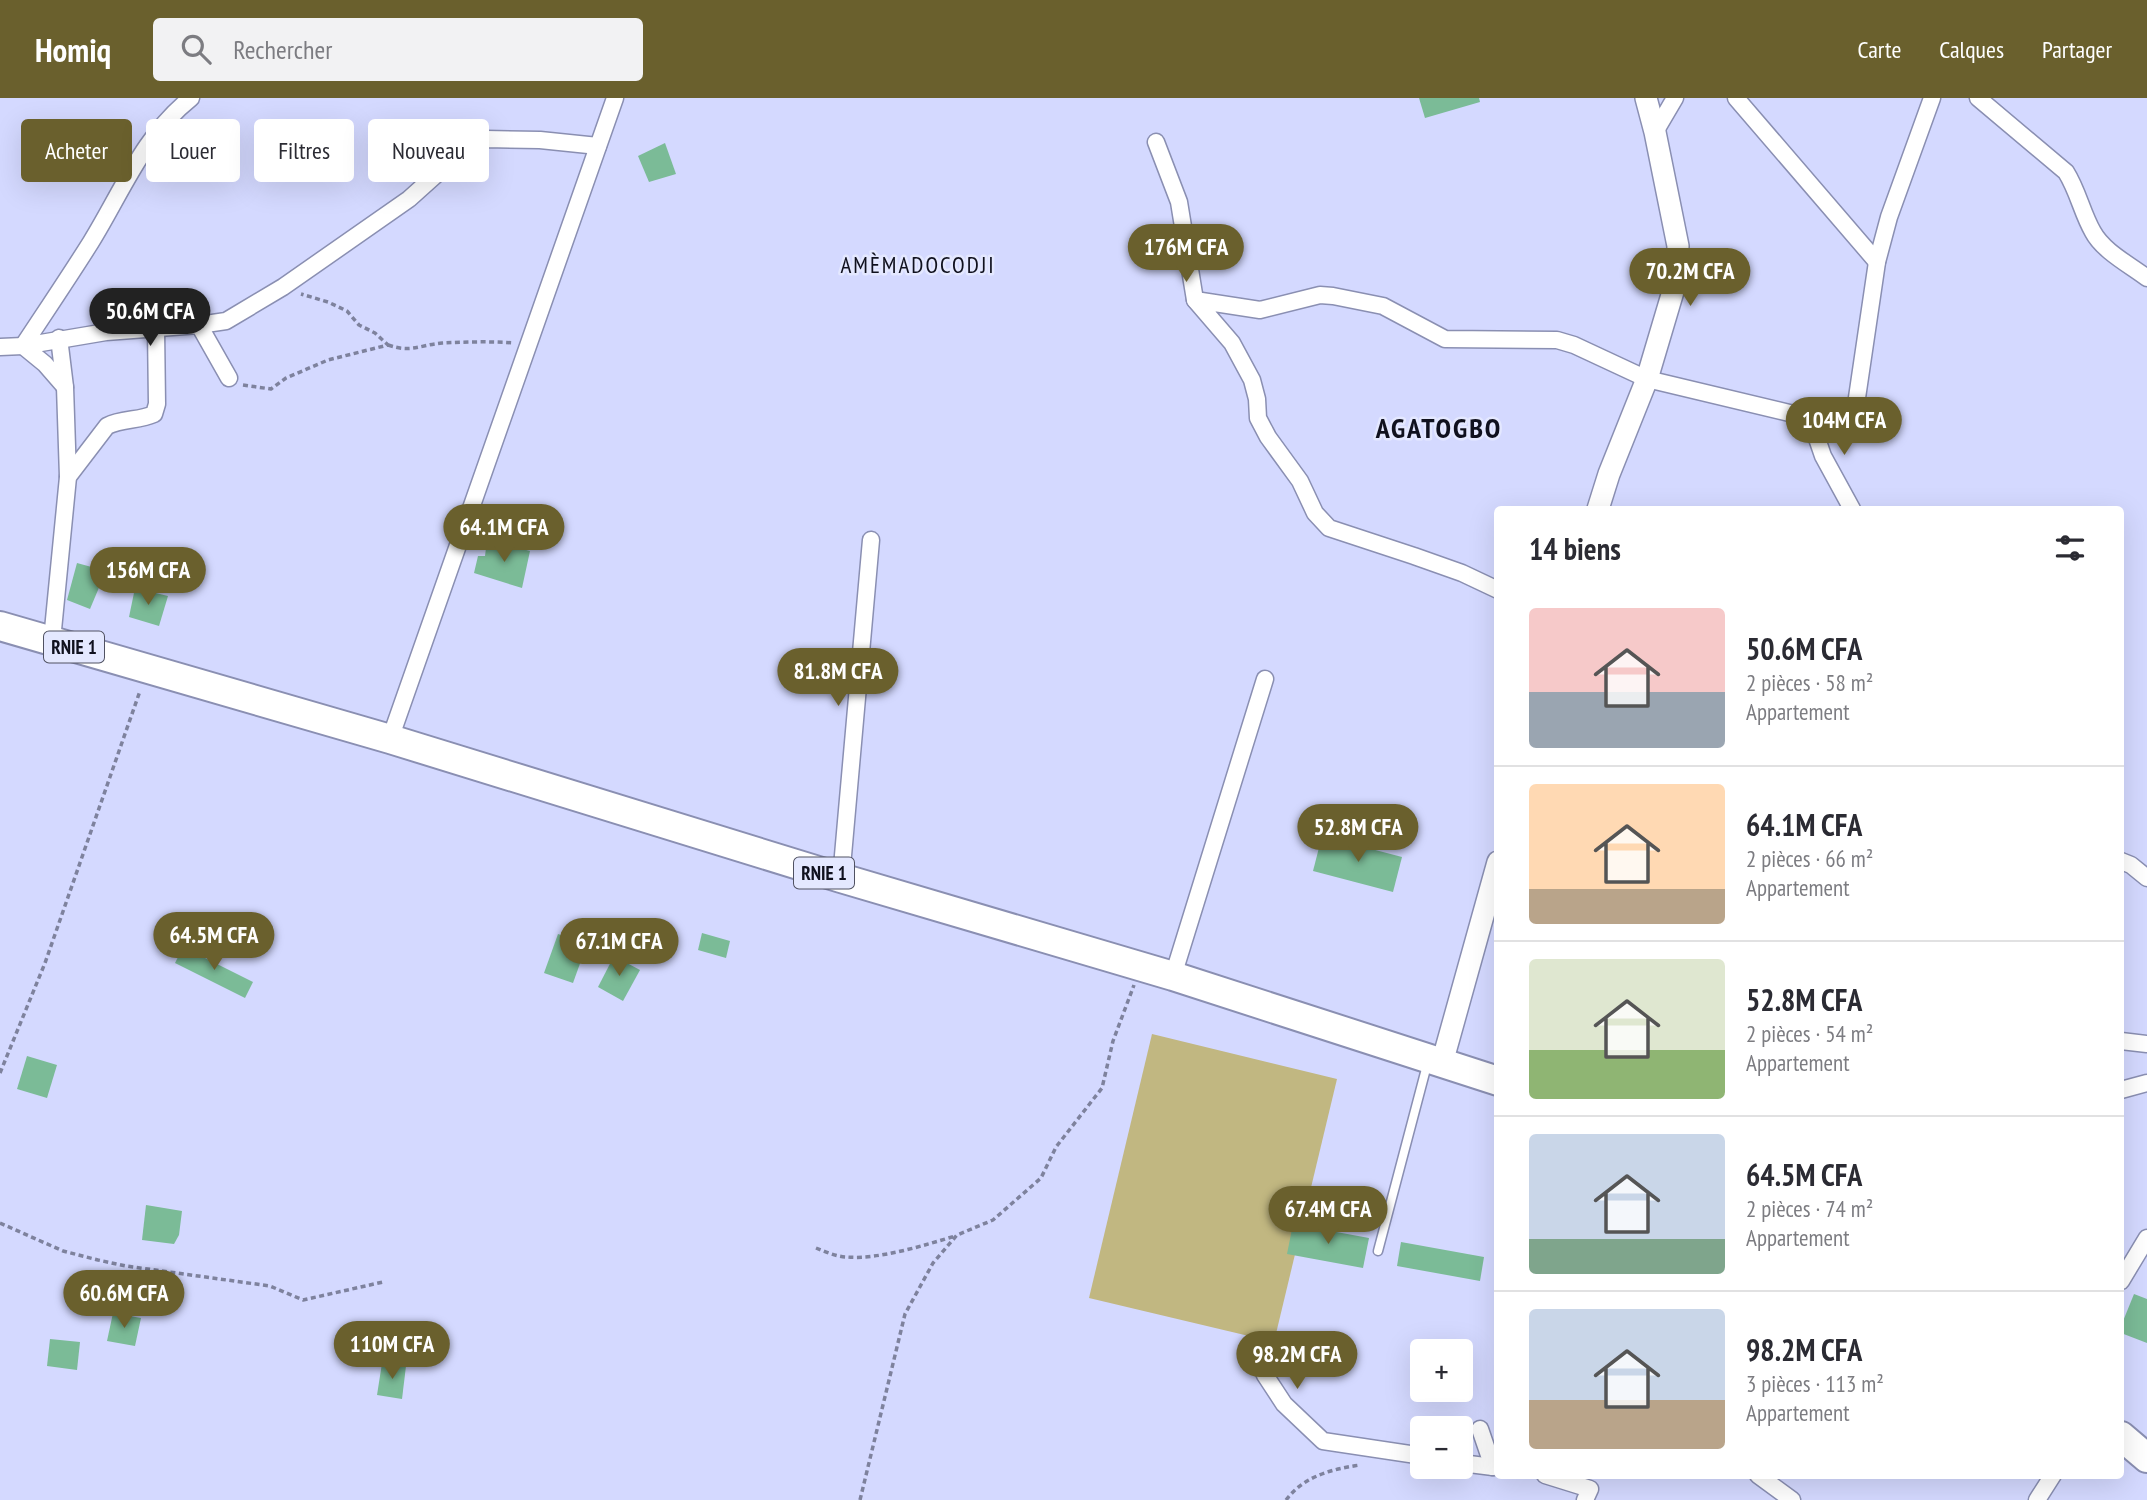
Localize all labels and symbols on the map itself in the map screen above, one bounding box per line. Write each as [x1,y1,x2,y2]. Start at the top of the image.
pin: 176M CFA [1114,225,1258,284]
pin: 70.2M CFA [1610,248,1770,308]
district label: AMÈMADOCODJI [840,250,996,279]
pin: 50.6M CFA [70,288,230,348]
pin: 104M CFA [1772,398,1916,457]
district label: AGATOGBO [1375,409,1502,446]
pin: 64.1M CFA [424,504,584,564]
pin: 156M CFA [76,547,220,607]
road number: RNIE 1 [44,632,104,662]
pin: 81.8M CFA [758,648,918,708]
pin: 52.8M CFA [1278,804,1438,864]
road number: RNIE 1 [794,858,854,888]
pin: 64.5M CFA [134,912,294,972]
pin: 67.1M CFA [539,918,699,978]
pin: 67.4M CFA [1248,1186,1408,1246]
pin: 60.6M CFA [44,1270,204,1330]
pin: 110M CFA [320,1322,464,1381]
pin: 98.2M CFA [1217,1332,1377,1391]

